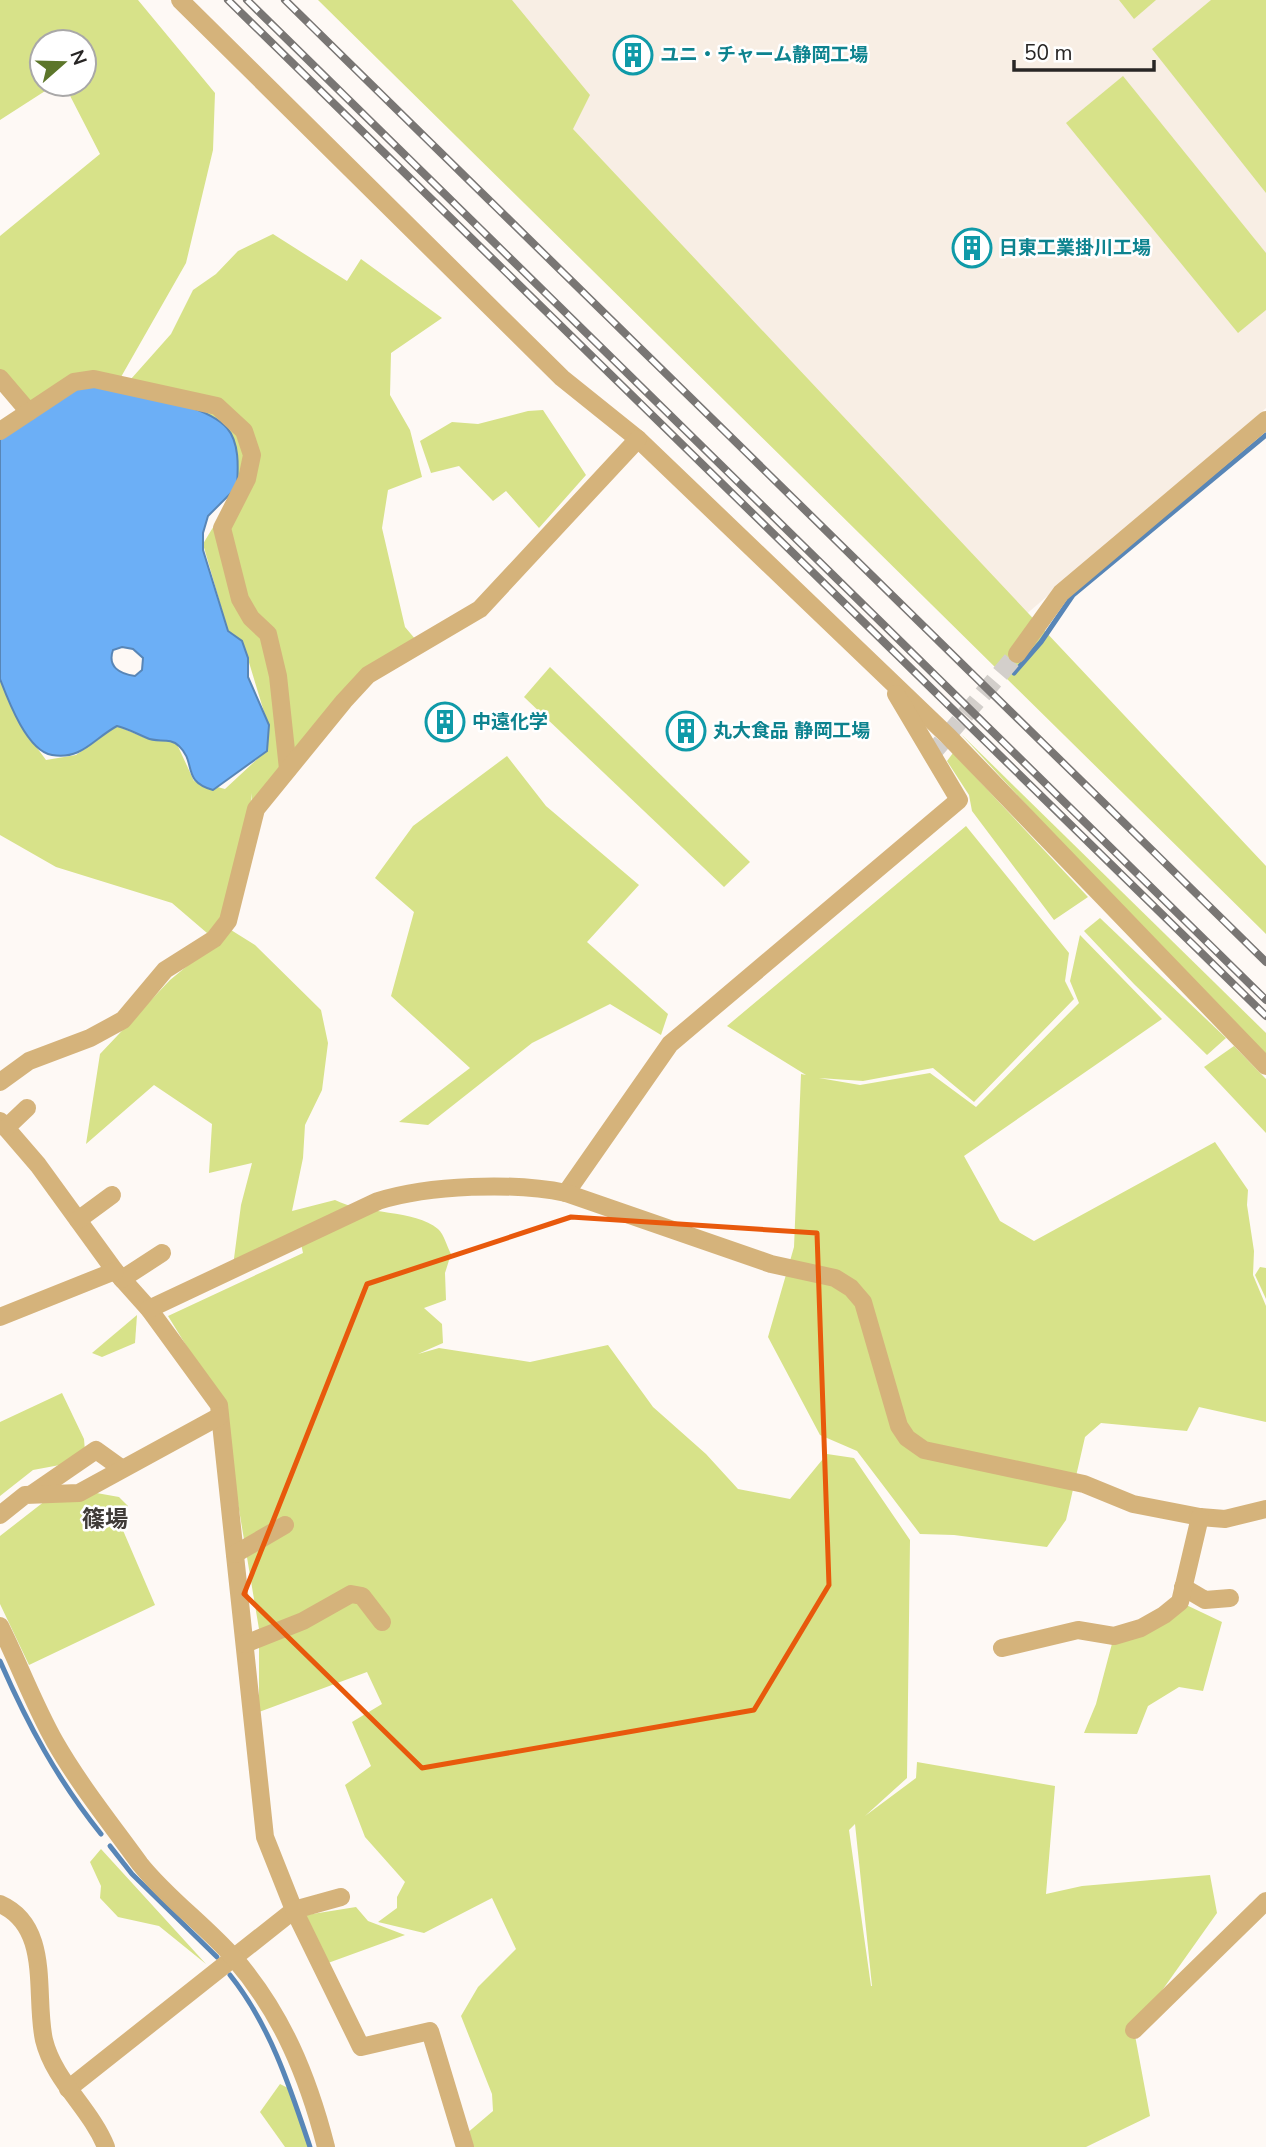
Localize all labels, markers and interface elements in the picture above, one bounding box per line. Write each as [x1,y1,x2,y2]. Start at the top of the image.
north arrow [28,28,98,98]
scale bar [1014,28,1154,72]
building icon: ユニ・チャーム静岡工場 [612,34,654,76]
text: 50 m [1024,39,1073,67]
place label: ユニ・チャーム静岡工場 [660,42,868,68]
text: N [63,46,93,69]
building icon: 日東工業掛川工場 [951,227,993,269]
place label: 日東工業掛川工場 [999,235,1151,261]
building icon: 中遠化学 [424,701,466,743]
place label: 中遠化学 [472,709,548,735]
building icon: 丸大食品 静岡工場 [665,710,707,752]
place label: 丸大食品 静岡工場 [713,718,870,744]
district label: 篠場 [82,1504,128,1535]

